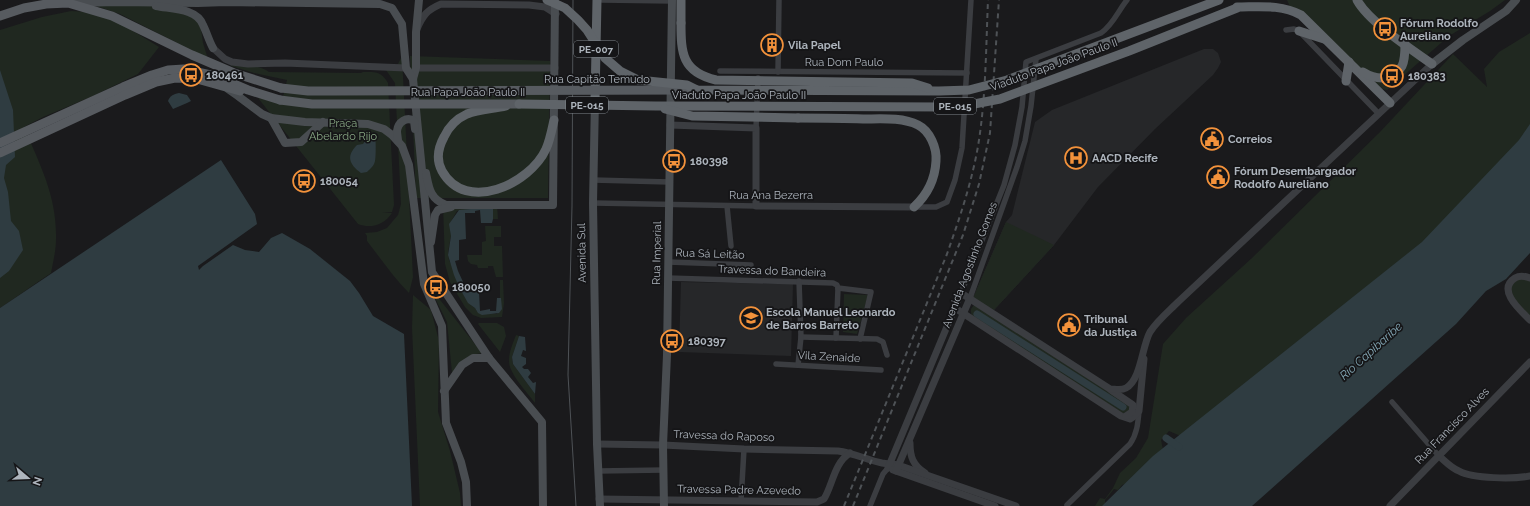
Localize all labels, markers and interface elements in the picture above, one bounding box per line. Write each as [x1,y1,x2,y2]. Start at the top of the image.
bus stop icon: Fórum Rodolfo Aureliano [1372,16,1398,42]
place label: Fórum Rodolfo Aureliano [1400,17,1479,43]
building icon: Vila Papel [759,32,785,58]
street label: Viaduto Papa João Paulo II [989,36,1119,94]
place label: Vila Papel [788,39,841,52]
road number: PE-007 [574,41,618,57]
street label: Rua Dom Paulo [805,56,884,69]
bus stop icon: 180461 [178,62,204,88]
bus stop icon: 180383 [1379,63,1405,89]
place label: 180461 [206,69,244,82]
place label: 180383 [1408,70,1446,83]
street label: Rua Capitão Temudo [544,73,650,86]
street label: Rua Papa João Paulo II [411,86,525,99]
street label: Viaduto Papa João Paulo II [672,89,806,102]
road number: PE-015 [566,97,608,113]
road number: PE-015 [934,98,976,114]
park label: Praça Abelardo Rijo [309,117,378,143]
public building icon: Correios [1199,126,1225,152]
place label: Correios [1228,133,1273,146]
hospital icon: AACD Recife [1063,145,1089,171]
bus stop icon: 180398 [661,148,687,174]
place label: AACD Recife [1092,152,1158,165]
place label: 180398 [690,155,728,168]
public building icon: Fórum Desembargador Rodolfo Aureliano [1205,164,1231,190]
place label: Fórum Desembargador Rodolfo Aureliano [1234,165,1357,191]
bus stop icon: 180054 [291,168,317,194]
place label: 180054 [320,175,358,188]
street label: Rua Ana Bezerra [729,189,813,202]
street label: Avenida Agostinho Gomes [940,200,1000,330]
street label: Rua Imperial [650,221,664,285]
street label: Avenida Sul [575,223,589,283]
street label: Rua Sá Leitão [675,246,745,262]
street label: Travessa do Bandeira [718,263,826,279]
bus stop icon: 180050 [423,274,449,300]
place label: 180050 [452,281,491,294]
school or university icon: Escola Manuel Leonardo de Barros Barreto [738,305,764,331]
place label: Escola Manuel Leonardo de Barros Barreto [766,306,896,332]
public building icon: Tribunal da Justiça [1056,312,1082,338]
place label: Tribunal da Justiça [1084,313,1137,339]
water label: Rio Capibaribe [1337,319,1405,383]
bus stop icon: 180397 [659,328,685,354]
place label: 180397 [688,335,726,348]
street label: Vila Zenaide [797,349,861,365]
street label: Rua Francisco Alves [1412,385,1492,467]
street label: Travessa do Raposo [673,428,775,444]
north arrow [8,458,48,498]
text: N [29,475,44,487]
street label: Travessa Padre Azevedo [677,482,801,498]

